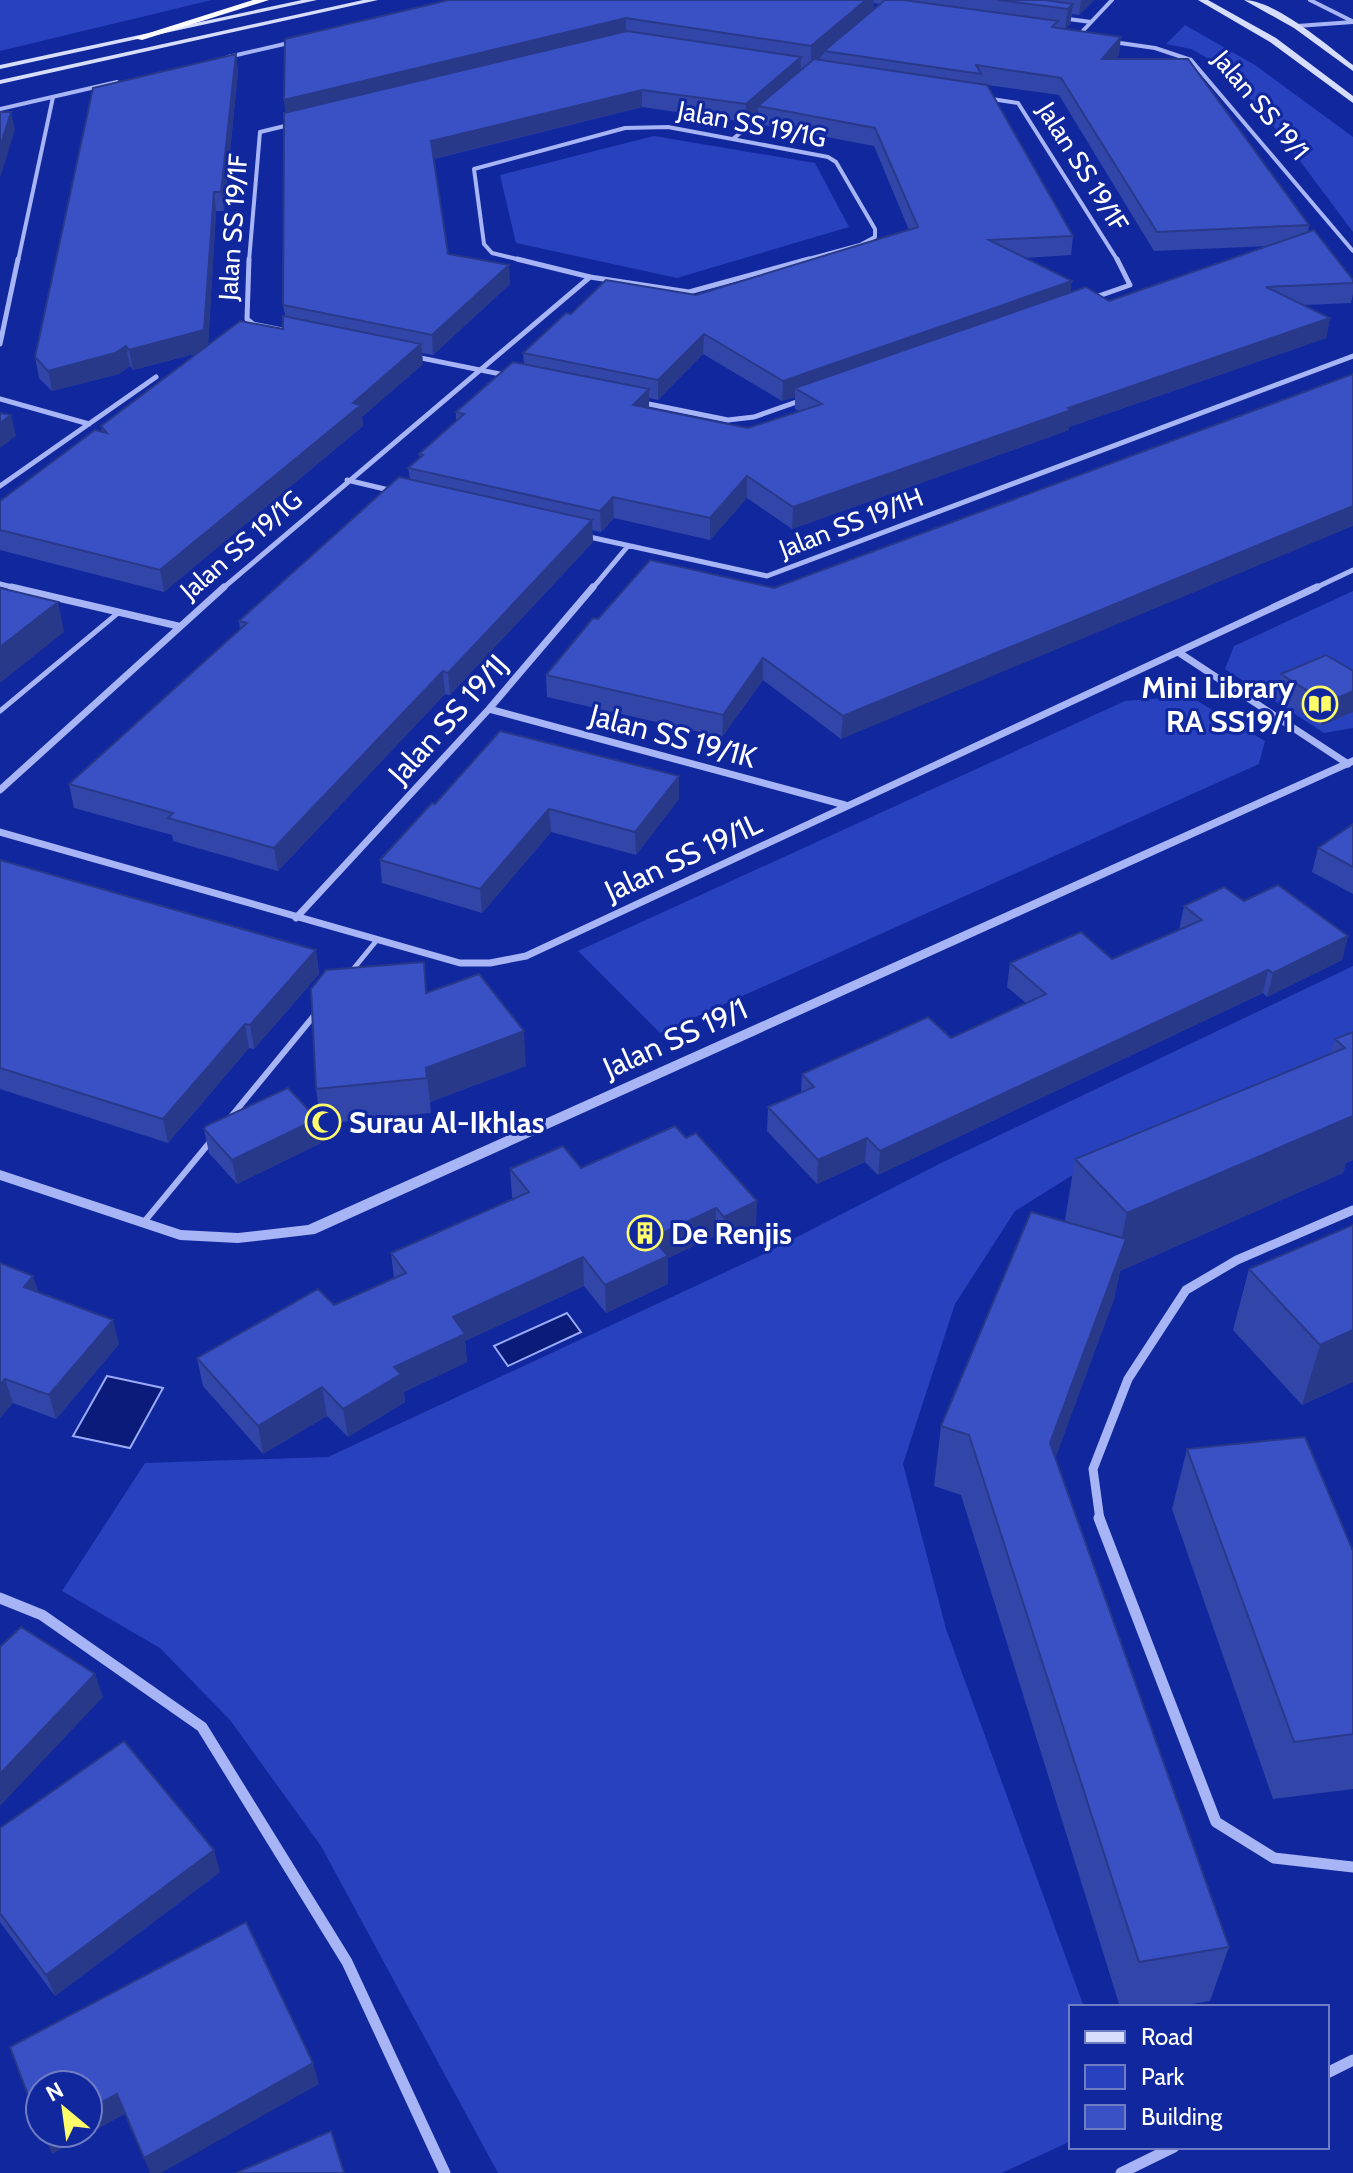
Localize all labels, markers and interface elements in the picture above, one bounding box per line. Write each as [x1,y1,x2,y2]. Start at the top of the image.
street label: Jalan SS 19/1 [1205,43,1316,166]
street label: Jalan SS 19/1G [674,94,829,154]
street label: Jalan SS 19/1F [1030,95,1136,238]
street label: Jalan SS 19/1F [212,152,254,302]
street label: Jalan SS 19/1H [773,481,928,565]
street label: Jalan SS 19/1G [173,483,308,607]
street label: Jalan SS 19/1J [380,647,516,792]
place label: Mini Library RA SS19/1 [1142,669,1295,740]
library icon: Mini Library RA SS19/1 [1301,685,1339,723]
street label: Jalan SS 19/1K [585,696,760,776]
street label: Jalan SS 19/1L [598,805,767,910]
street label: Jalan SS 19/1 [596,990,753,1087]
mosque icon: Surau Al-Ikhlas [304,1103,342,1141]
place label: Surau Al-Ikhlas [349,1104,544,1141]
building icon: De Renjis [626,1214,664,1252]
place label: De Renjis [671,1215,792,1252]
legend [1069,2005,1329,2149]
text: Road [1141,2022,1193,2051]
text: Park [1141,2062,1184,2091]
north arrow [24,2069,104,2149]
text: N [41,2076,68,2108]
text: Building [1141,2102,1223,2131]

